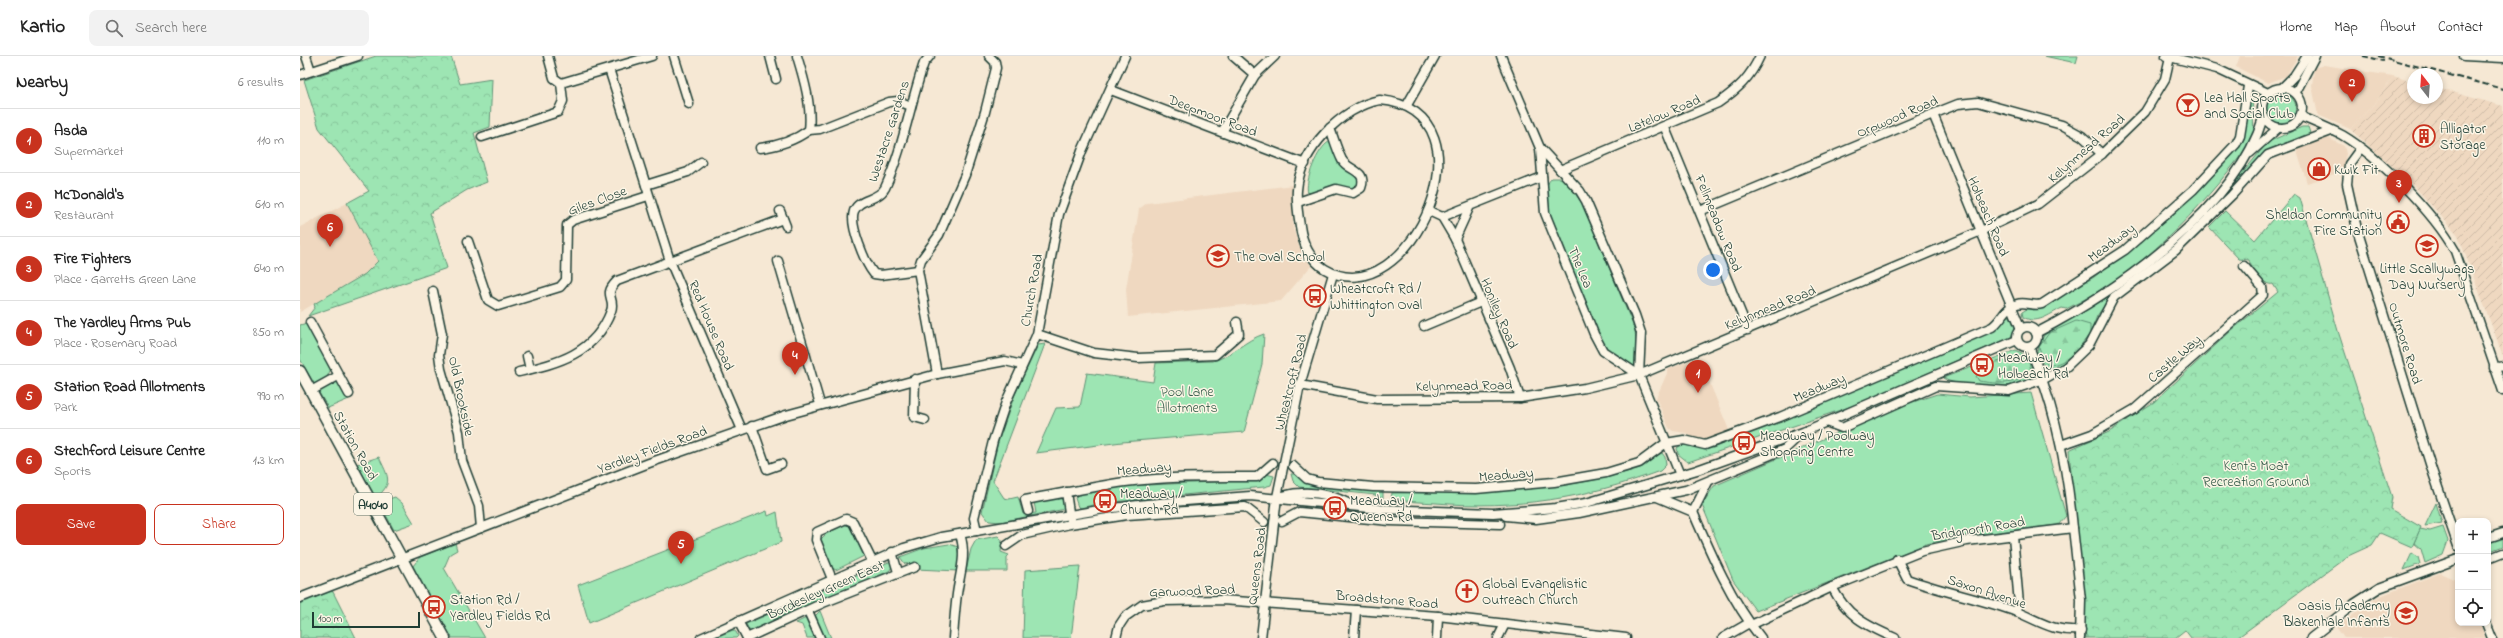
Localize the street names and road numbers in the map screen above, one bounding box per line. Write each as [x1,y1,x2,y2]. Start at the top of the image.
street label: Westacre Gardens [863,78,916,185]
street label: Deepmoor Road [1164,89,1260,143]
street label: Latelow Road [1625,90,1704,139]
street label: Orpwood Road [1854,91,1942,144]
street label: Kelynmead Road [2044,109,2131,190]
street label: Fellmeadow Road [1688,171,1747,275]
street label: Holbeach Road [1961,173,2014,260]
street label: Giles Close [565,181,631,222]
street label: Meadway [2084,218,2141,269]
street label: The Lea [1561,243,1598,292]
street label: Church Road [1016,252,1049,328]
street label: Honiley Road [1473,275,1523,353]
street label: Red House Road [682,277,739,374]
street label: Kelynmead Road [1722,281,1820,337]
street label: Outmore Road [2382,300,2427,387]
street label: Castle Way [2143,330,2207,389]
street label: Wheatcroft Road [1269,332,1314,433]
street label: Old Brookside [442,355,479,439]
street label: Meadway [1790,368,1849,410]
street label: Kelynmead Road [1416,375,1513,399]
street label: Station Road [327,407,383,484]
street label: Yardley Fields Road [595,421,711,481]
street label: Meadway [1116,457,1173,483]
street label: Meadway [1478,463,1535,489]
road number: A4040 [354,493,392,515]
street label: Bridgnorth Road [1929,512,2027,548]
street label: Queens Road [1242,526,1273,606]
street label: Bordesley Green East [763,555,888,627]
street label: Saxon Avenue [1944,570,2029,615]
street label: Garwood Road [1149,579,1236,603]
street label: Broadstone Road [1334,585,1439,615]

